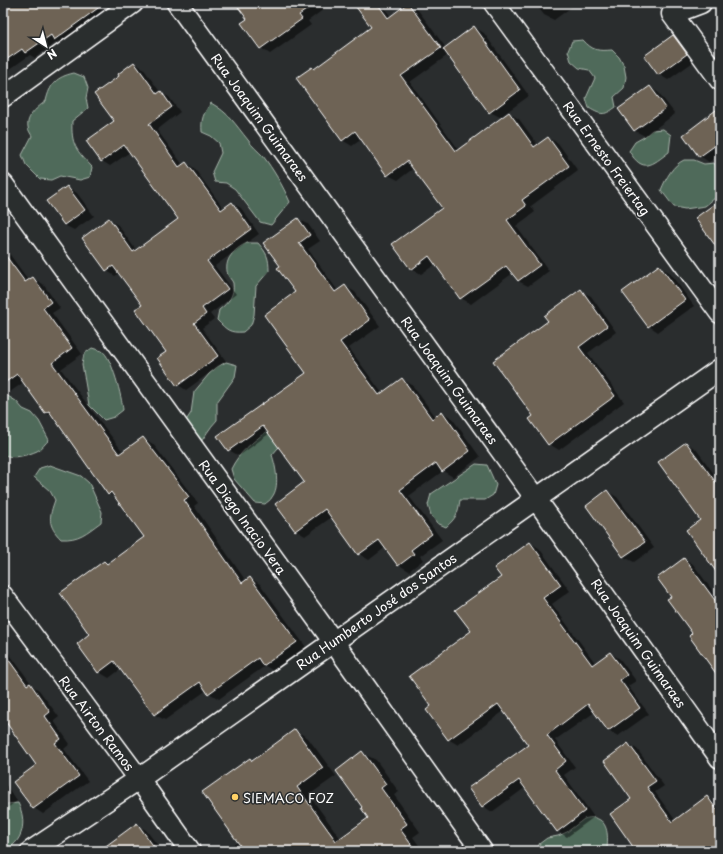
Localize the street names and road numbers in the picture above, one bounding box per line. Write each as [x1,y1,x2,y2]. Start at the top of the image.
street label: Rua Joaquim Guimaraes [207,49,313,185]
street label: Rua Ernesto Freiertag [559,97,655,219]
street label: Rua Joaquim Guimaraes [397,312,503,448]
street label: Rua Diego Inacio Vera [195,456,291,578]
street label: Rua Humberto José dos Santos [292,548,460,674]
street label: Rua Joaquim Guimaraes [587,575,691,712]
street label: Rua Airton Ramos [55,671,139,775]

